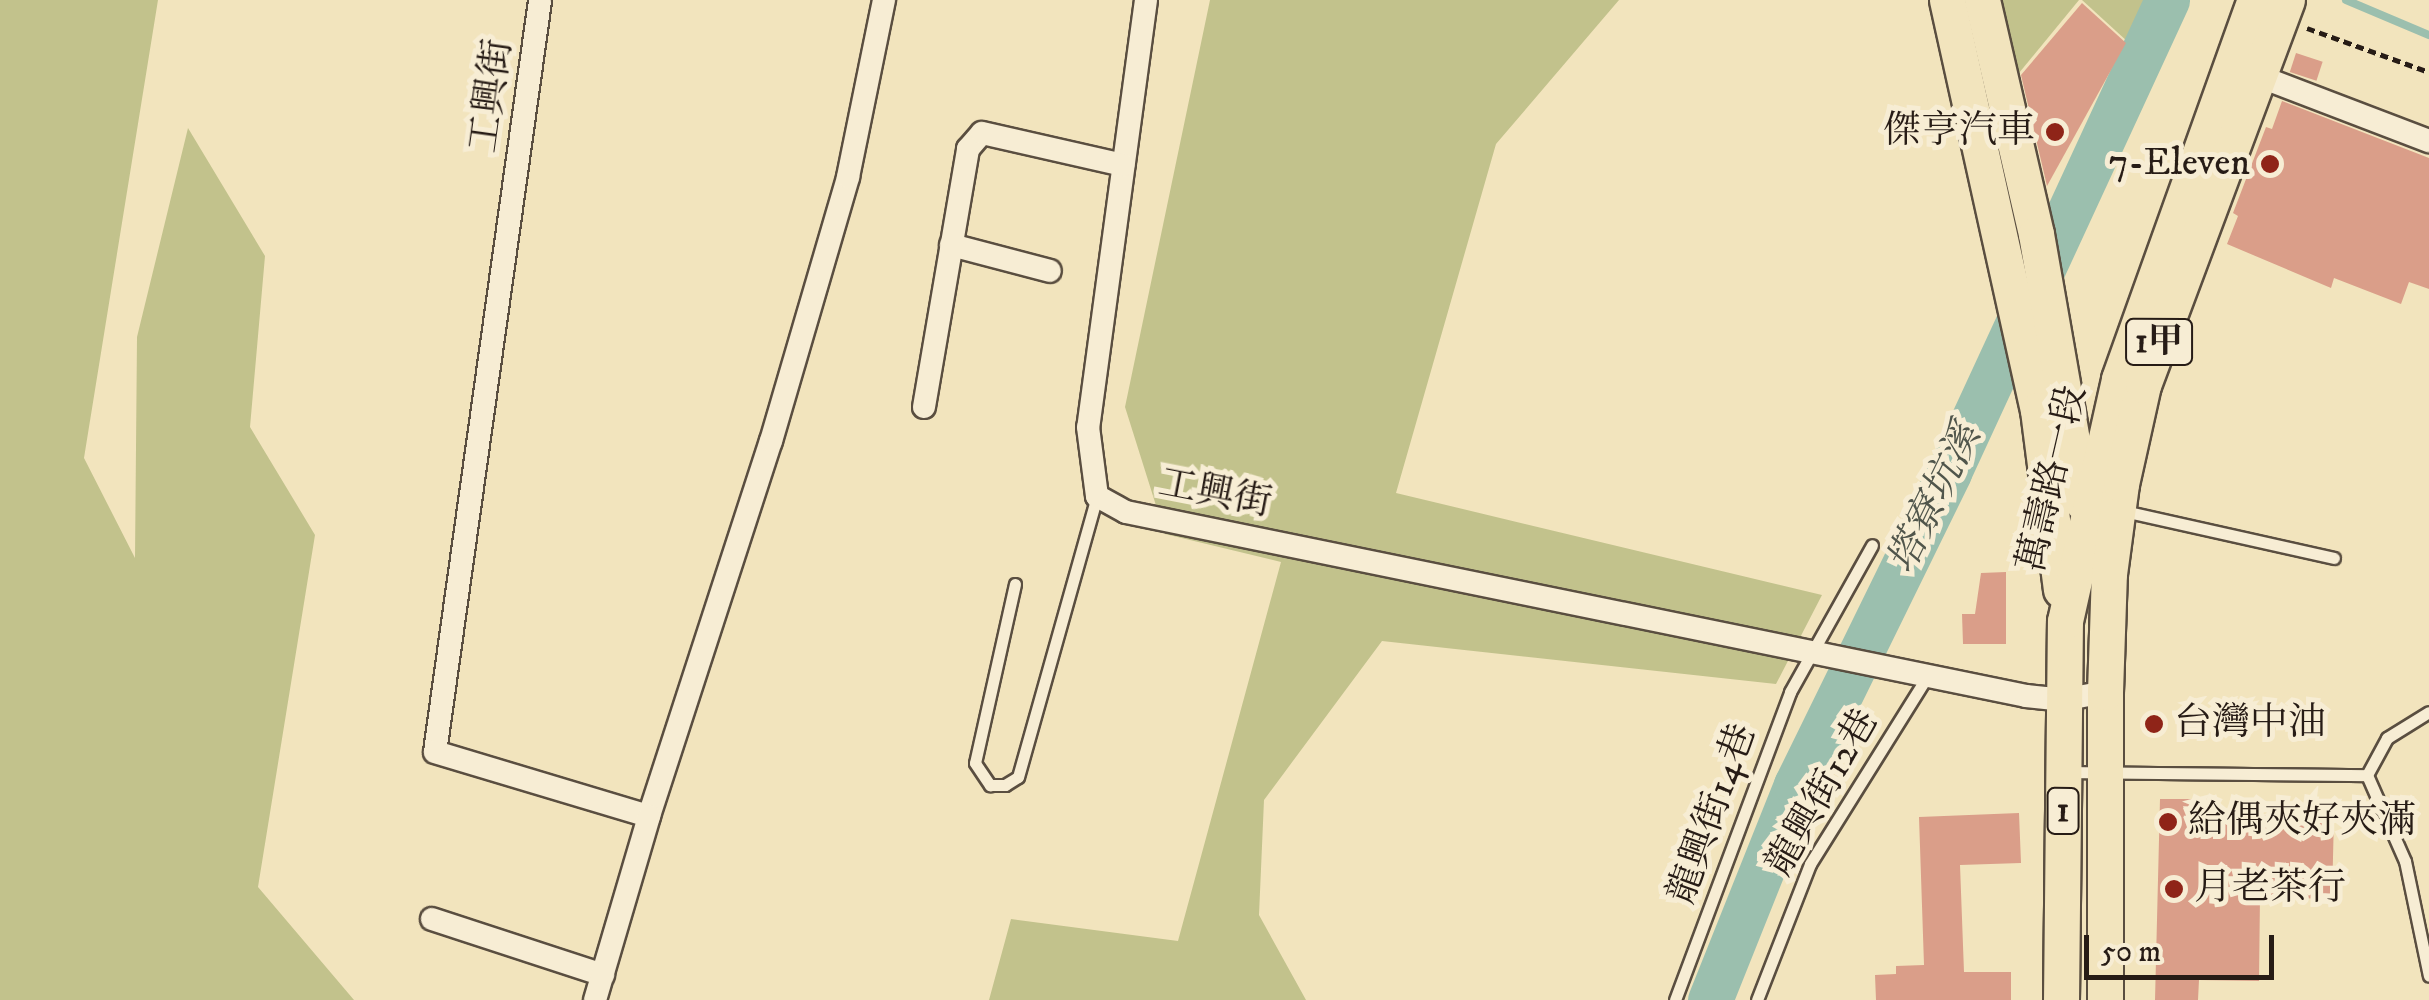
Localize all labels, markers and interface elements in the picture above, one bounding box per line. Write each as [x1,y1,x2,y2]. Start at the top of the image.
street label: 工興街 [461,36,523,156]
place label: 傑亨汽車 [1883,109,2035,155]
marker: 傑亨汽車 [2044,121,2066,143]
place label: 7-Eleven [2108,141,2250,187]
marker: 7-Eleven [2259,153,2281,175]
road number: 1甲 [2124,312,2194,372]
street label: 萬壽路一段 [2009,381,2097,577]
water label: 塔寮坑溪 [1878,417,1992,581]
street label: 工興街 [1155,461,1275,527]
place label: 台灣中油 [2174,701,2326,747]
street label: 龍興街12巷 [1757,702,1889,884]
marker: 台灣中油 [2143,713,2165,735]
street label: 龍興街14巷 [1659,718,1767,910]
road number: 1 [2046,781,2080,841]
place label: 給偶夾好夾滿 [2188,799,2416,845]
marker: 給偶夾好夾滿 [2157,811,2179,833]
place label: 月老茶行 [2194,866,2346,912]
marker: 月老茶行 [2163,878,2185,900]
scale bar [2089,915,2279,977]
text: 50 m [2101,934,2161,971]

